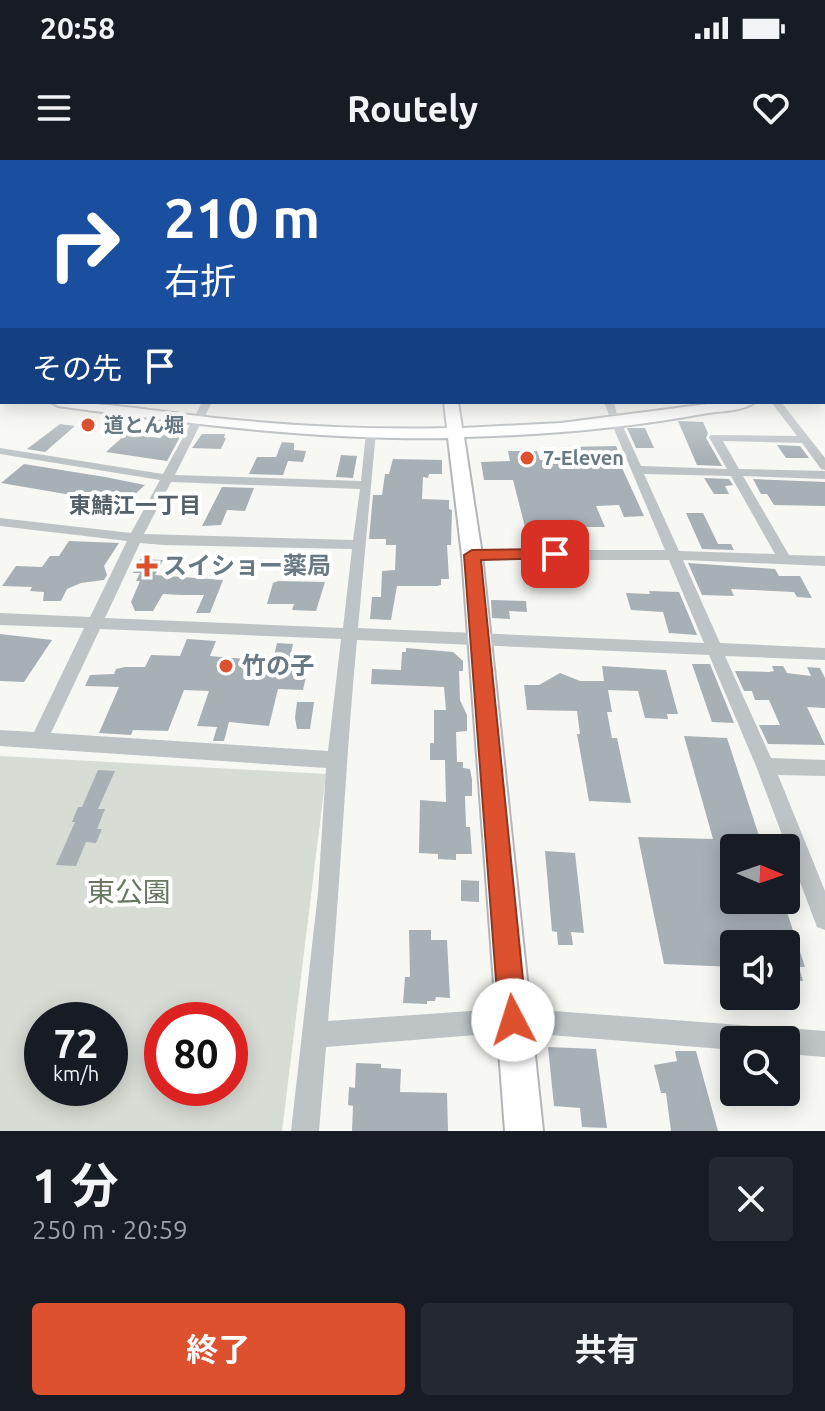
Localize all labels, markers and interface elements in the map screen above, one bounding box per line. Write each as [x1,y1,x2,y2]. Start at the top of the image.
text: 20:58 [40,11,115,45]
icon: menu [32,86,76,130]
icon: heart [749,86,793,130]
text: Routely [347,88,478,129]
text: 210 m [164,186,320,249]
icon: right [32,192,136,296]
text: 右折 [164,260,236,301]
icon: arrive [138,344,182,388]
text: その先 [32,351,122,385]
place label: 道とん堀 [104,413,184,436]
marker: 道とん堀 [79,416,97,434]
place label: 7-Eleven [543,446,624,469]
marker: 7-Eleven [518,449,536,467]
district label: 東鯖江一丁目 [69,492,201,517]
pin [521,520,589,588]
icon: arrive [533,532,577,576]
place label: スイショー薬局 [163,552,331,579]
marker: スイショー薬局 [138,557,156,575]
place label: 竹の子 [242,652,314,679]
marker: 竹の子 [217,657,235,675]
north arrow [720,834,800,914]
map controls [720,834,800,1106]
park label: 東公園 [87,876,171,907]
button: sound [720,930,800,1010]
position arrow [471,978,555,1062]
speed limit sign: 80 [144,1002,248,1106]
text: 72 [53,1021,99,1066]
button: search [720,1026,800,1106]
text: km/h [53,1062,99,1085]
button: close [709,1157,793,1241]
text: 1 分 [32,1158,118,1212]
text: 250 m · 20:59 [32,1215,188,1244]
button: 終了 [32,1303,405,1395]
button: 共有 [421,1303,793,1395]

